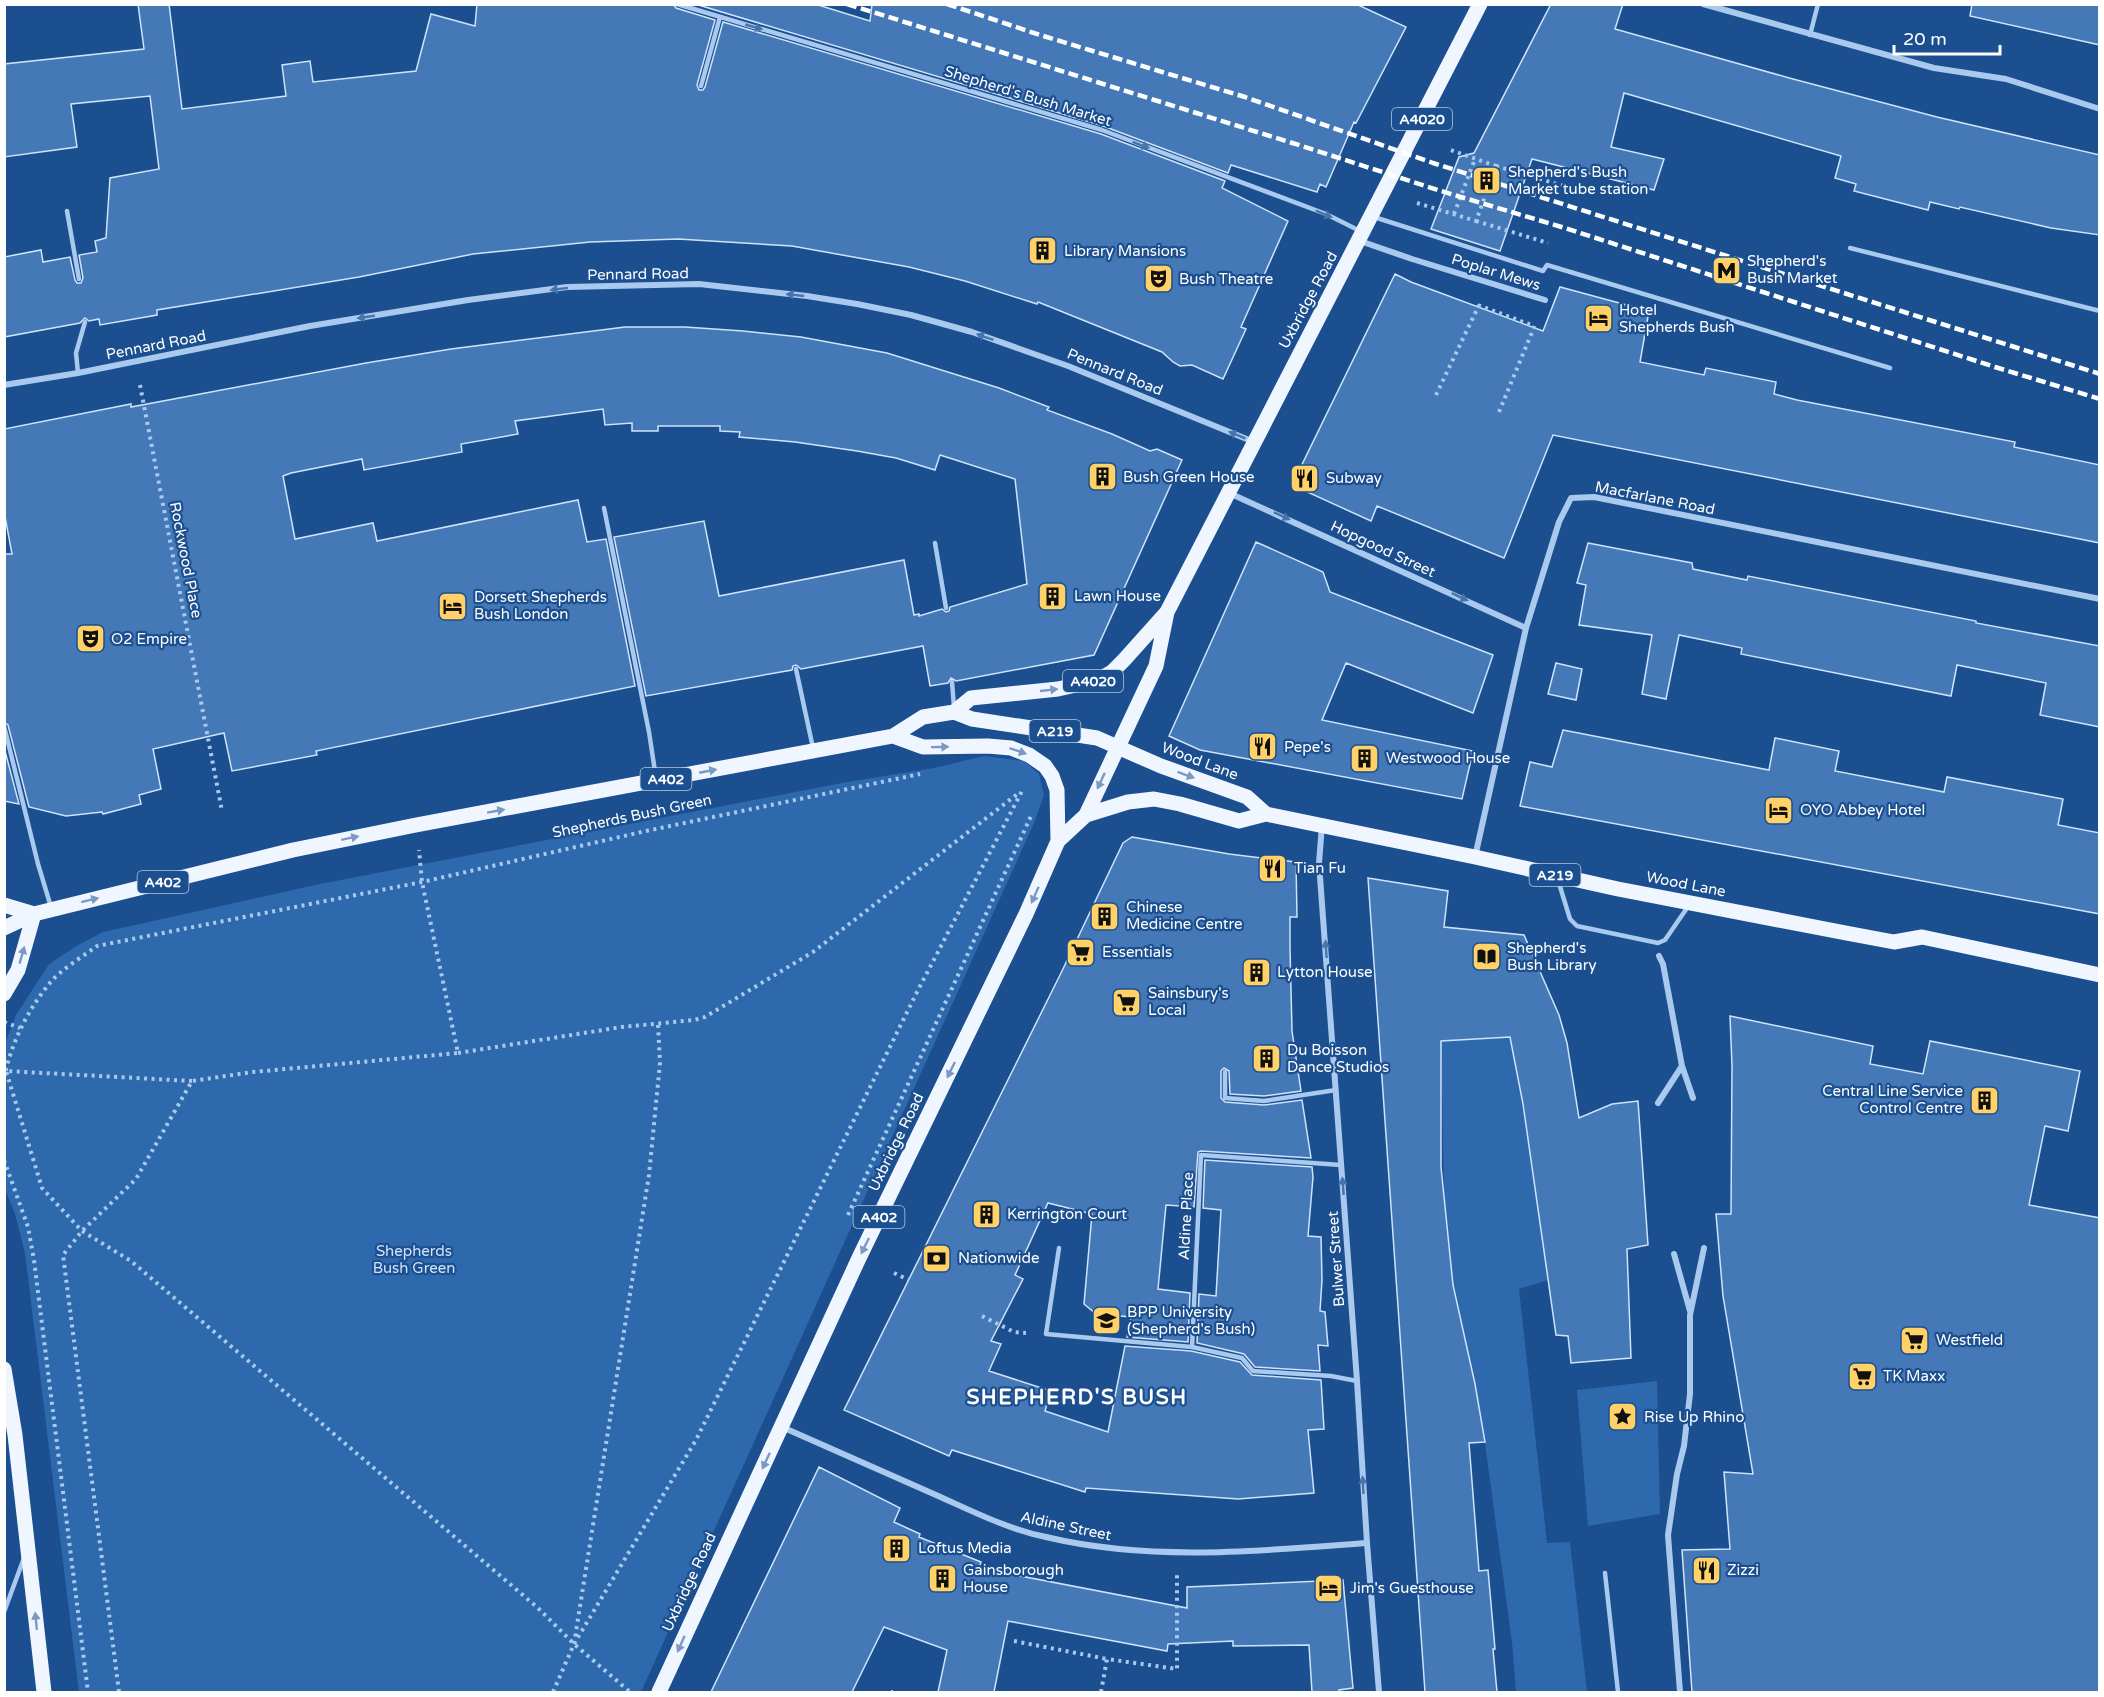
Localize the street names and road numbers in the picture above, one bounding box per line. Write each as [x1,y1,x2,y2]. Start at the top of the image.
street label: Shepherd's Bush Market [942,62,1114,130]
road number: A4020 [1392,108,1452,130]
street label: Uxbridge Road [1275,248,1341,352]
street label: Poplar Mews [1449,250,1543,294]
street label: Pennard Road [587,264,689,284]
street label: Pennard Road [104,326,208,364]
street label: Pennard Road [1065,345,1165,399]
street label: Macfarlane Road [1593,478,1717,518]
street label: Rockwood Place [166,500,206,620]
street label: Hopgood Street [1328,517,1439,581]
road number: A4020 [1063,670,1123,692]
road number: A219 [1030,720,1080,742]
street label: Wood Lane [1159,738,1241,784]
road number: A402 [640,768,692,790]
street label: Shepherds Bush Green [551,790,713,842]
road number: A219 [1530,864,1580,886]
street label: Wood Lane [1645,867,1727,901]
road number: A402 [138,871,188,893]
street label: Uxbridge Road [864,1090,928,1194]
street label: Aldine Place [1175,1172,1197,1260]
road number: A402 [854,1206,904,1228]
street label: Bulwer Street [1324,1210,1348,1307]
street label: Aldine Street [1019,1508,1113,1544]
street label: Uxbridge Road [658,1530,720,1634]

